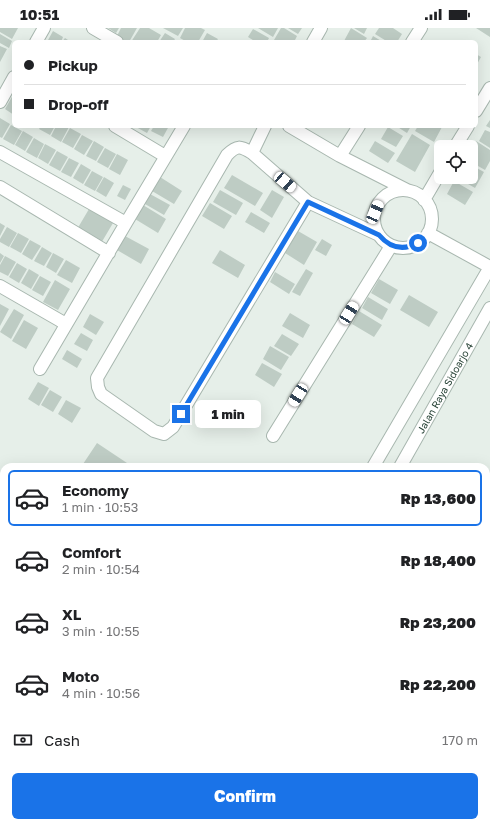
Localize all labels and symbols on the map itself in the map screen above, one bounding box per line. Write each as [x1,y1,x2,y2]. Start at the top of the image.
car [272,170,298,194]
car [365,199,385,225]
route start [409,234,427,252]
car [338,300,360,326]
street label: Jalan Raya Sidoarjo 4 [414,340,475,435]
car [287,382,309,408]
callout: 1 min [195,400,261,428]
route end [172,405,190,423]

